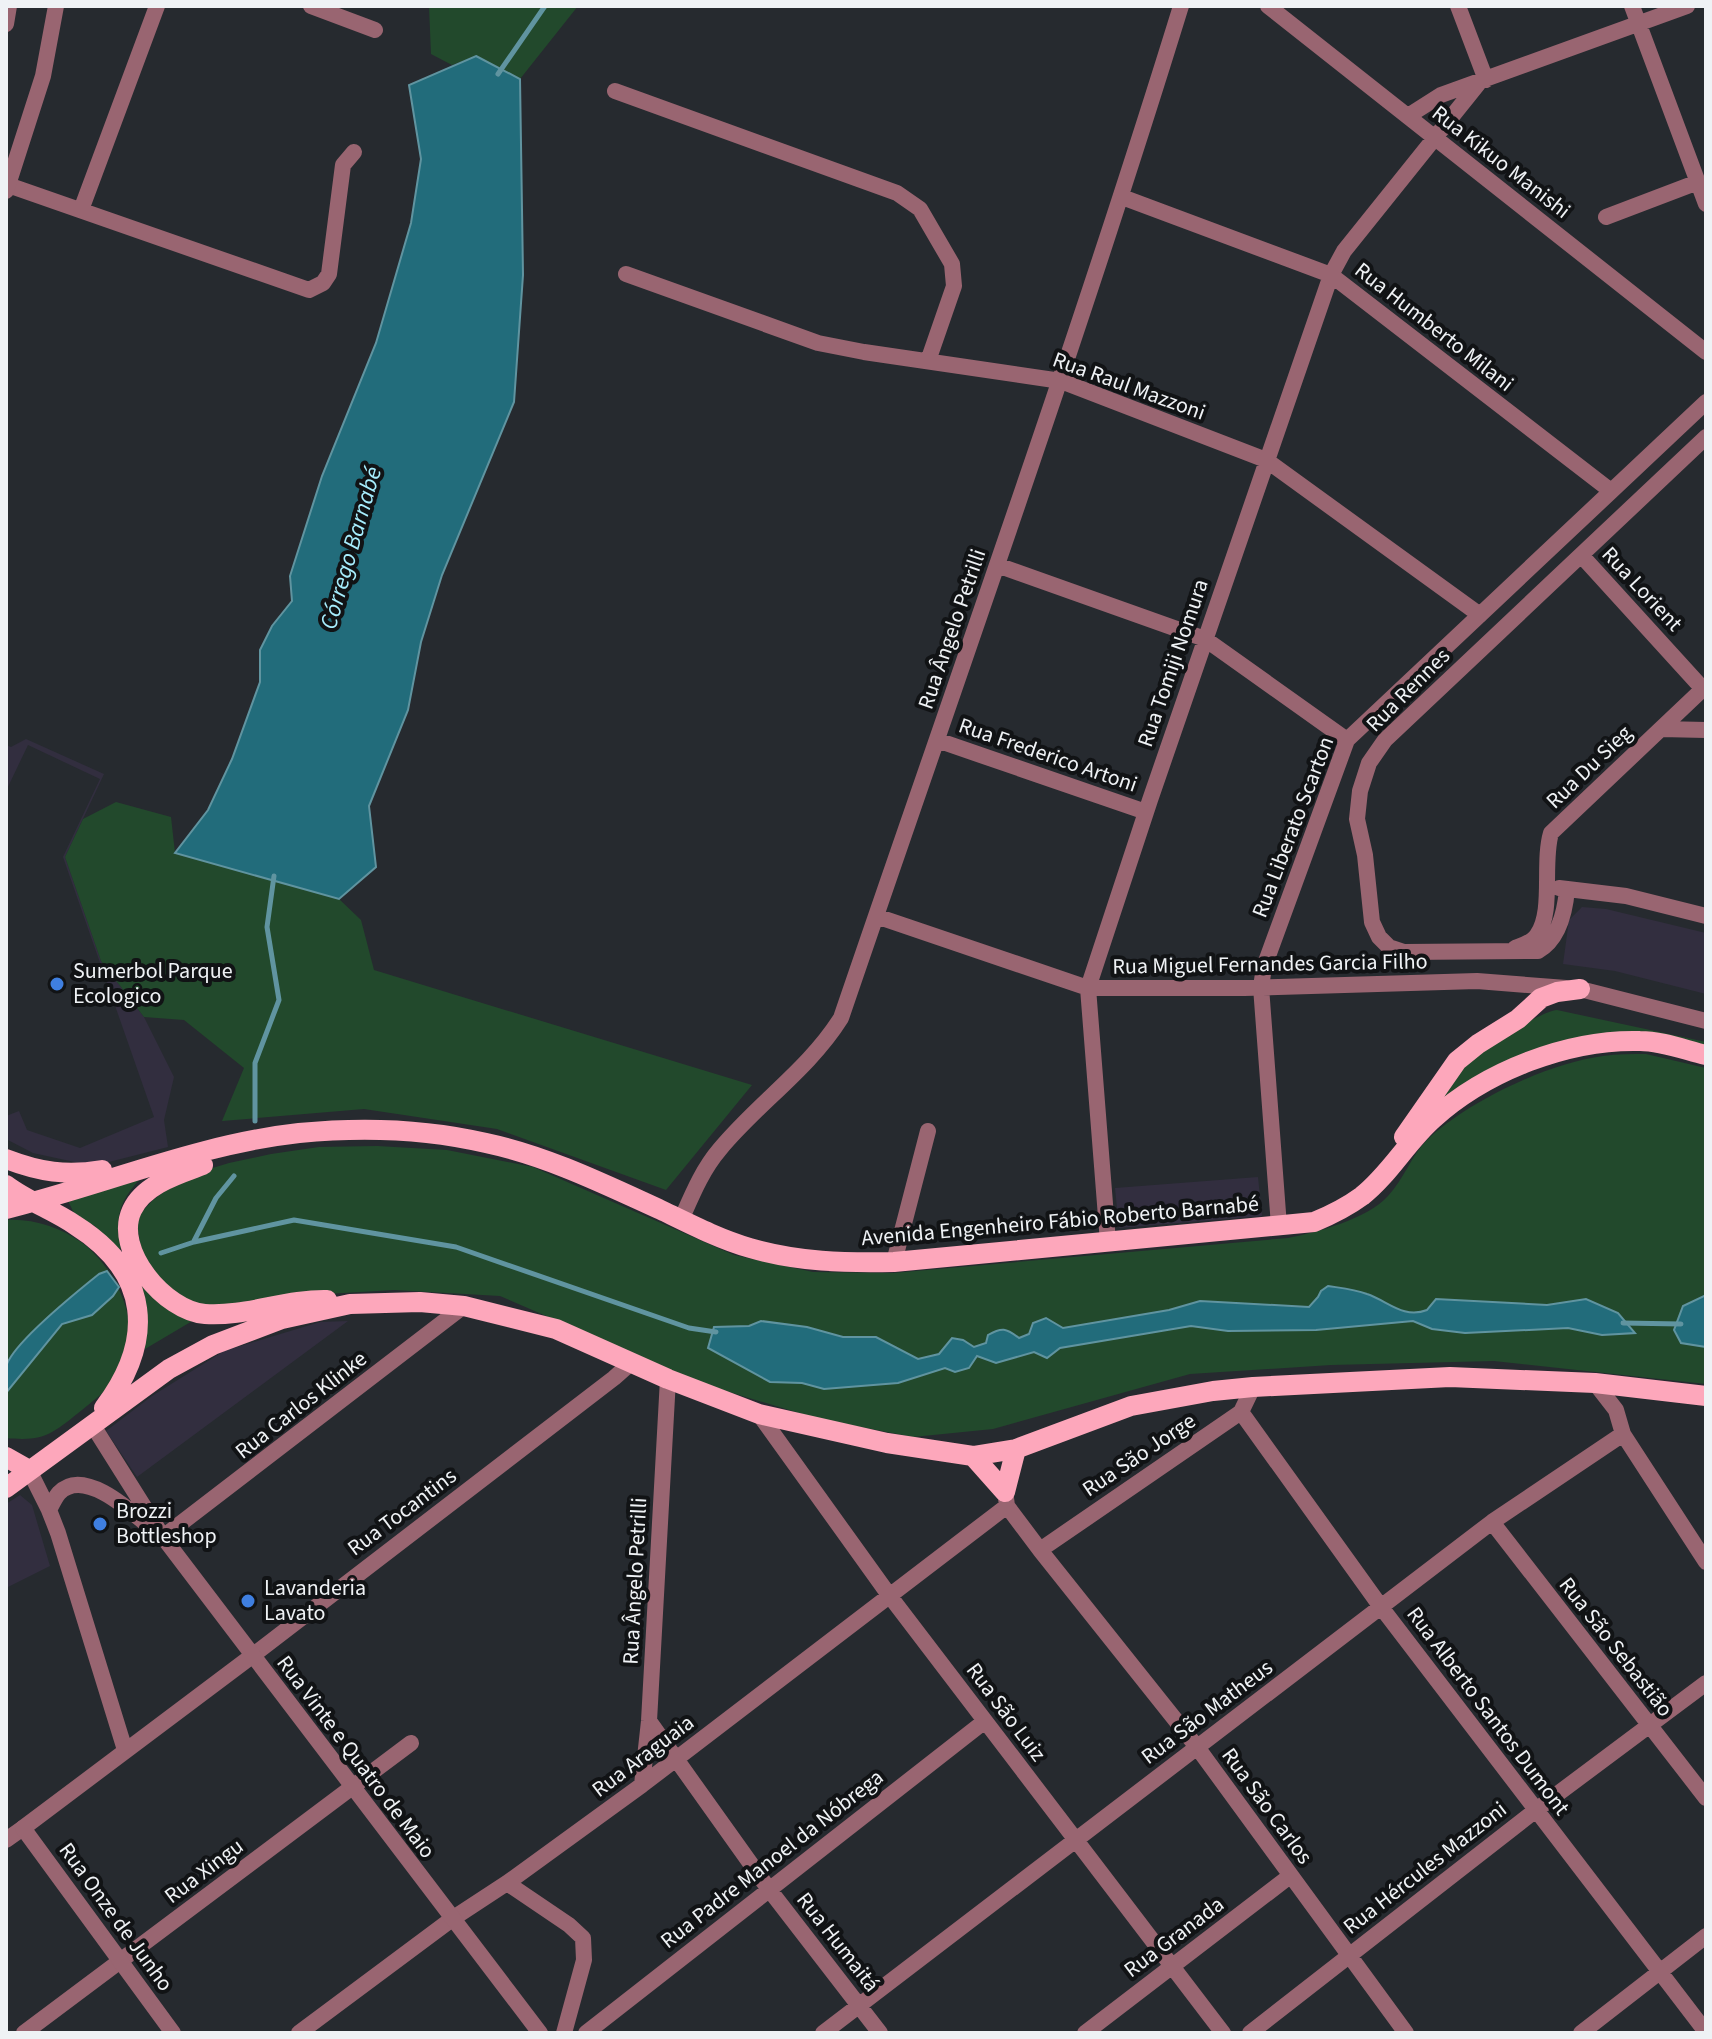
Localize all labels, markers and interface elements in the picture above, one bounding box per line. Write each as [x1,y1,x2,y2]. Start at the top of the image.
street label: Rua Kikuo Manishi [1425,98,1577,226]
street label: Rua Humberto Milani [1348,255,1520,399]
street label: Rua Raul Mazzoni [1048,344,1210,428]
water label: Córrego Barnabé [311,462,391,633]
street label: Rua Lorient [1594,539,1690,639]
street label: Rua Ângelo Petrilli [910,545,994,713]
street label: Rua Tomiji Nomura [1129,575,1217,751]
street label: Rua Rennes [1359,641,1457,739]
street label: Rua Frederico Artoni [954,709,1142,801]
street label: Rua Du Sieg [1539,718,1639,816]
street label: Rua Liberato Scarton [1244,732,1342,922]
street label: Rua Miguel Fernandes Garcia Filho [1112,945,1428,983]
place label: Sumerbol Parque Ecologico [73,955,233,1012]
marker: Sumerbol Parque Ecologico [48,975,66,993]
street label: Avenida Engenheiro Fábio Roberto Barnabé [860,1188,1260,1254]
street label: Rua Carlos Klinke [228,1343,374,1467]
street label: Rua São Jorge [1076,1405,1202,1505]
street label: Rua Tocantins [341,1460,463,1564]
place label: Brozzi Bottleshop [116,1495,217,1552]
street label: Rua Ângelo Petrilli [615,1497,655,1665]
marker: Brozzi Bottleshop [91,1515,109,1533]
street label: Rua São Sebastião [1551,1570,1681,1724]
place label: Lavanderia Lavato [264,1572,366,1629]
marker: Lavanderia Lavato [239,1592,257,1610]
street label: Rua Alberto Santos Dumont [1399,1600,1578,1823]
street label: Rua Vinte e Quatro de Maio [269,1649,443,1865]
street label: Rua São Matheus [1135,1652,1279,1772]
street label: Rua São Luiz [958,1656,1054,1768]
street label: Rua Araguaia [585,1707,701,1805]
street label: Rua São Carlos [1214,1741,1320,1871]
street label: Rua Padre Manoel da Nóbrega [654,1762,890,1956]
street label: Rua Hércules Mazzoni [1336,1794,1514,1942]
street label: Rua Xingu [158,1831,250,1911]
street label: Rua Onze de Junho [51,1836,181,1998]
street label: Rua Humaitá [789,1885,887,1999]
street label: Rua Granada [1117,1889,1231,1985]

